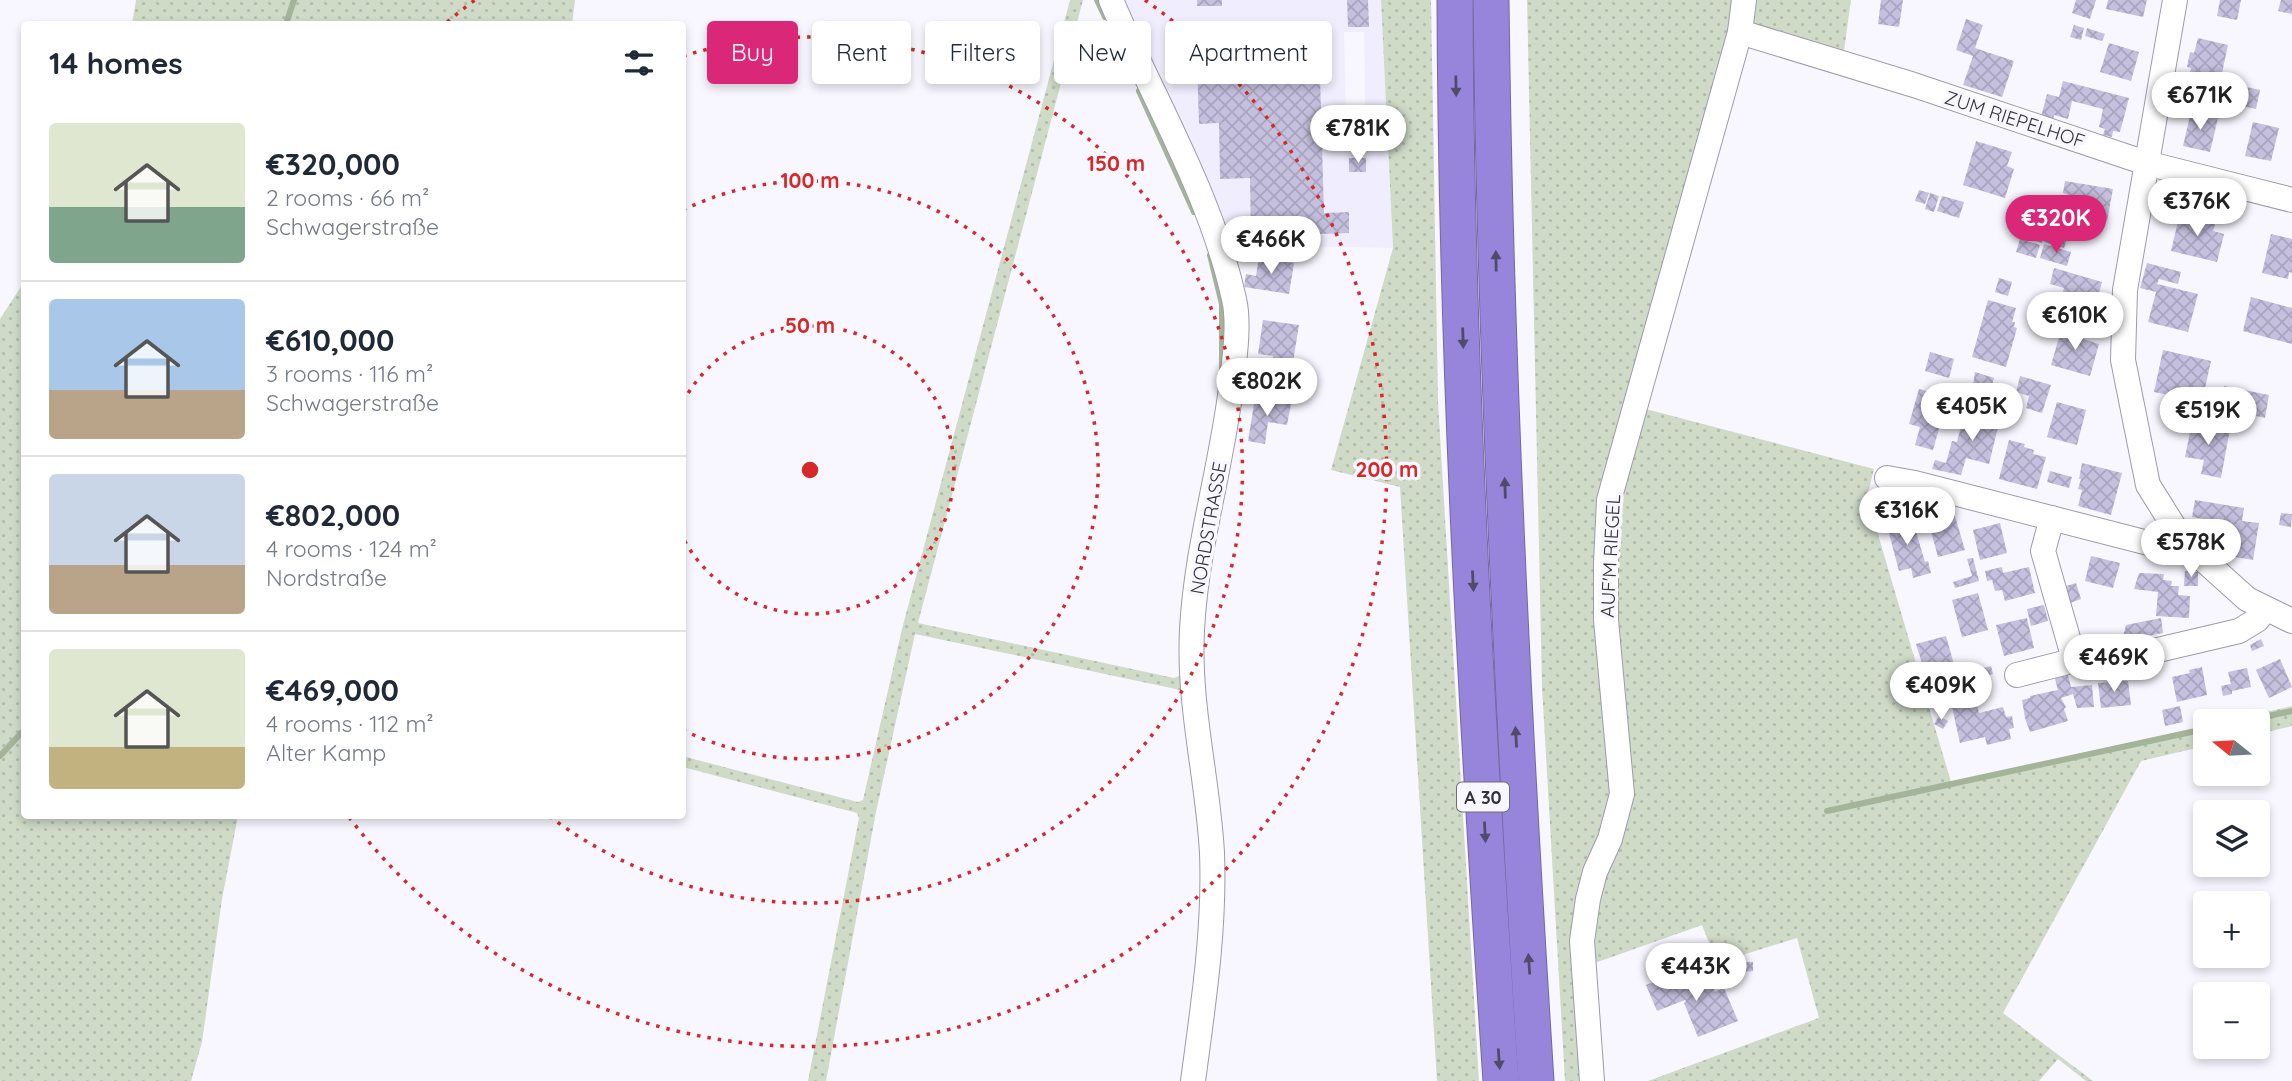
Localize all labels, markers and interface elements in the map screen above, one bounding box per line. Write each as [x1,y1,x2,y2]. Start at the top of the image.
chip: Buy [707,21,798,84]
chip: Rent [812,21,911,84]
chip: Filters [925,21,1040,84]
chip: New [1054,21,1151,84]
chip: Apartment [1165,21,1332,84]
text: 14 homes [49,44,183,82]
icon: filters [620,44,658,82]
pin: €671K [2151,72,2249,132]
one-way arrow [1450,75,1462,97]
text: €671K [2168,80,2232,109]
street label: ZUM RIEPELHOF [1942,85,2088,153]
pin: €781K [1309,106,1407,165]
text: €781K [1326,113,1390,142]
text: €320,000 [266,145,400,183]
text: 150 m [1087,150,1145,176]
icon: home [105,151,189,235]
text: 100 m [780,167,840,193]
pin: €376K [2148,178,2246,238]
text: 2 rooms · 66 m² [266,183,429,212]
text: €376K [2164,186,2230,215]
pin: €320K [2007,196,2105,255]
text: €320K [2021,203,2091,232]
text: Schwagerstraße [266,212,439,241]
pin: €466K [1222,216,1320,276]
text: €466K [1237,224,1305,253]
one-way arrow [1490,250,1502,272]
pin: €610K [2026,292,2124,352]
text: €610K [2043,300,2107,329]
text: 50 m [785,312,835,338]
text: €610,000 [266,321,394,359]
icon: home [105,327,189,411]
one-way arrow [1457,327,1468,349]
pin: €802K [1218,358,1316,418]
text: 3 rooms · 116 m² [266,359,433,388]
text: €802K [1232,366,1302,395]
pin: €405K [1923,384,2021,443]
text: Schwagerstraße [266,388,439,417]
pin: €519K [2159,388,2257,447]
text: €405K [1937,391,2007,420]
text: €519K [2176,395,2240,424]
text: 200 m [1356,456,1418,482]
centre of rings [798,458,822,482]
street label: NORDSTRASSE [1185,460,1231,596]
one-way arrow [1500,477,1511,499]
pin: €316K [1858,488,1956,547]
street label: AUF'M RIEGEL [1595,494,1625,618]
text: €316K [1875,495,1939,524]
text: €802,000 [266,496,400,534]
icon: home [105,502,189,586]
pin: €578K [2142,520,2240,579]
text: €578K [2157,527,2225,556]
text: 4 rooms · 124 m² [266,534,437,563]
text: Nordstraße [266,563,387,592]
one-way arrow [1467,570,1478,592]
pin: €469K [2065,634,2163,694]
text: €469K [2080,642,2148,671]
pin: €409K [1892,662,1990,722]
text: €409K [1906,670,1976,699]
text: €469,000 [266,671,399,709]
icon: home [105,677,189,761]
text: 4 rooms · 112 m² [266,709,434,738]
north arrow [2193,709,2270,786]
map controls [2193,709,2270,1059]
one-way arrow [1511,726,1522,748]
text: Alter Kamp [266,738,386,767]
road number: A 30 [1457,782,1509,812]
button: layers [2193,800,2270,877]
one-way arrow [1479,822,1490,844]
button: + [2193,891,2270,968]
pin: €443K [1647,944,1745,1003]
text: €443K [1662,951,1730,980]
one-way arrow [1523,953,1534,975]
button: − [2193,982,2270,1059]
one-way arrow [1494,1049,1505,1071]

